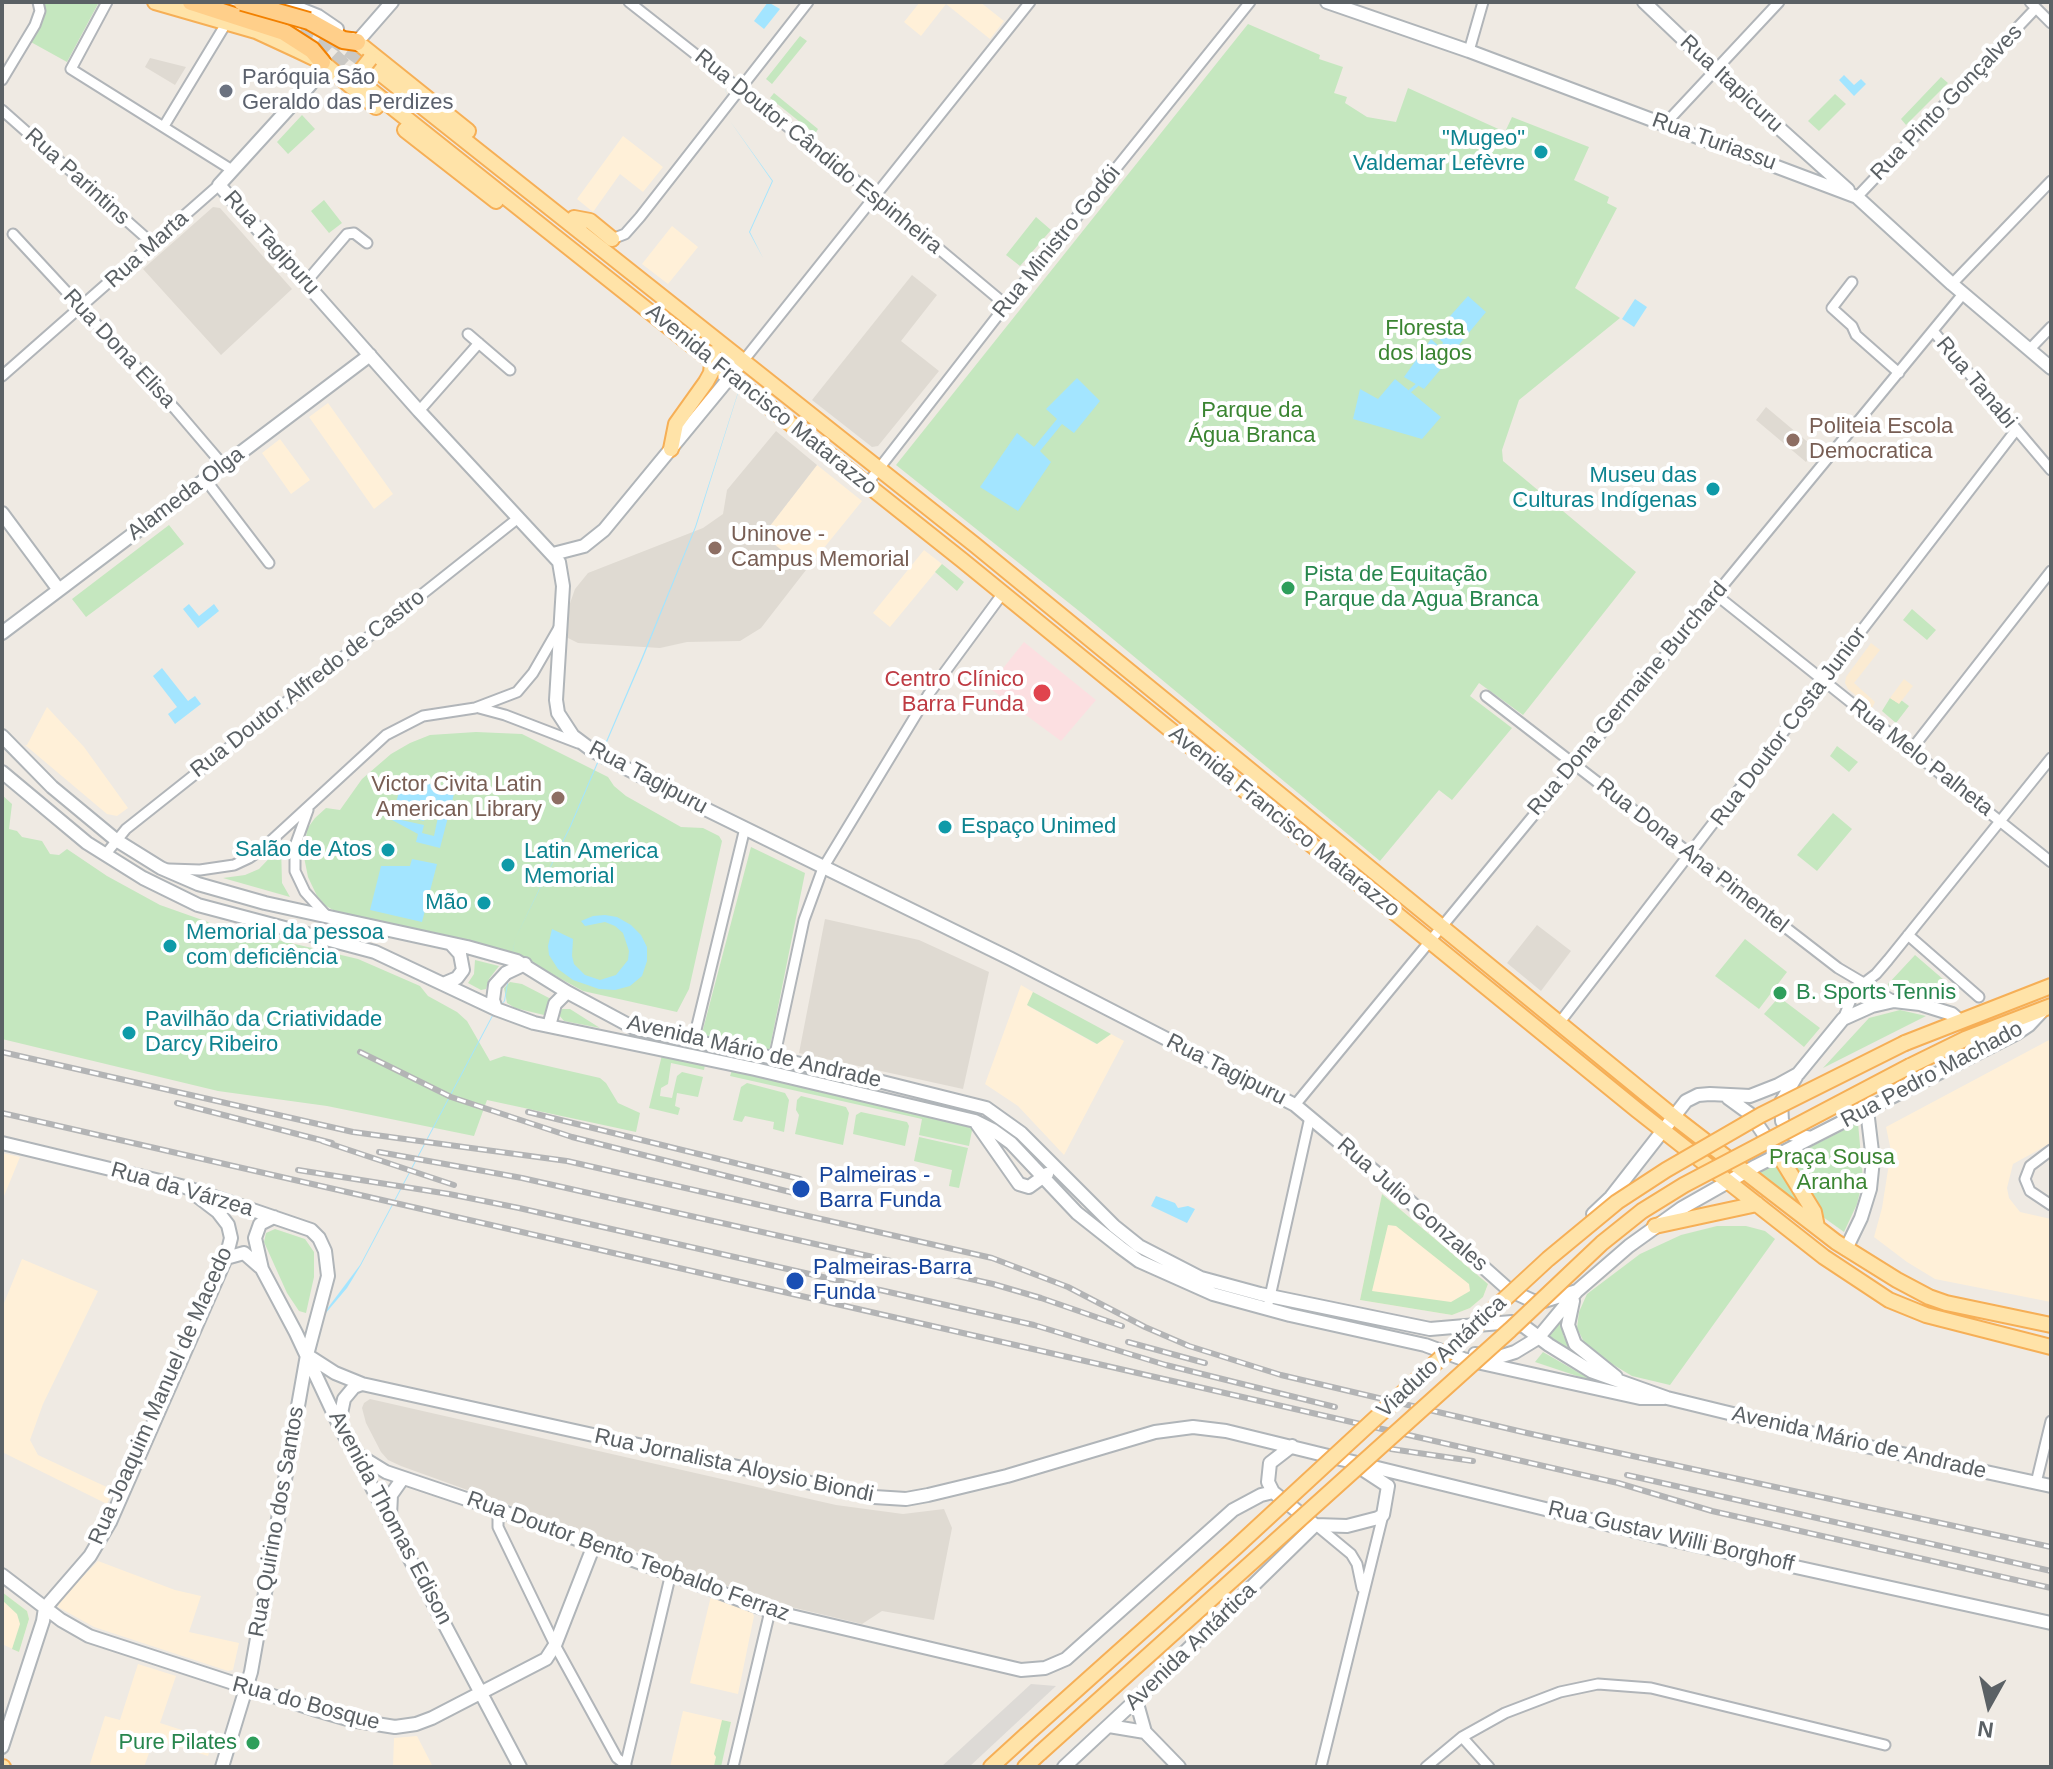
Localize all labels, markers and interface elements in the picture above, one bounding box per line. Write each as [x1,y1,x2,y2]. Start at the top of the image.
street label: Rua Pinto Gonçalves [1866,19,2028,187]
street label: Rua Itapicuru [1674,30,1788,138]
street label: Rua Doutor Cândido Espinheira [689,44,947,260]
place label: Paróquia São Geraldo das Perdizes [242,65,454,116]
marker: Paróquia São Geraldo das Perdizes [217,82,235,100]
street label: Rua Turiassu [1648,107,1780,177]
street label: Rua Parintins [19,123,135,231]
place label: "Mugeo" Valdemar Lefèvre [1353,126,1525,178]
marker: "Mugeo" Valdemar Lefèvre [1532,143,1550,161]
street label: Rua Ministro Godói [987,161,1127,323]
street label: Rua Tagipuru [217,186,325,300]
street label: Rua Marta [100,206,194,294]
street label: Rua Dona Elisa [57,284,181,414]
street label: Avenida Francisco Matarazzo [640,299,882,501]
park label: Floresta dos lagos [1378,316,1472,368]
street label: Rua Tanabi [1930,332,2022,434]
park label: Parque da Água Branca [1188,398,1316,450]
place label: Politeia Escola Democratica [1809,414,1953,466]
marker: Politeia Escola Democratica [1784,431,1802,449]
street label: Alameda Olga [122,442,250,546]
place label: Museu das Culturas Indígenas [1512,463,1697,514]
marker: Museu das Culturas Indígenas [1704,480,1722,498]
place label: Uninove - Campus Memorial [731,522,909,574]
marker: Uninove - Campus Memorial [706,539,724,557]
place label: Pista de Equitação Parque da Agua Branca [1304,562,1539,614]
street label: Rua Dona Germaine Burchard [1522,577,1734,821]
marker: Pista de Equitação Parque da Agua Branca [1279,579,1297,597]
street label: Rua Doutor Alfredo de Castro [186,584,430,784]
street label: Rua Doutor Costa Junior [1706,622,1872,832]
place label: Centro Clínico Barra Funda [885,667,1024,718]
marker: Centro Clínico Barra Funda [1031,682,1053,704]
street label: Rua Melo Palheta [1844,694,1998,822]
street label: Avenida Francisco Matarazzo [1163,721,1405,923]
street label: Rua Tagipuru [584,736,712,820]
place label: Victor Civita Latin American Library [371,772,542,824]
street label: Rua Dona Ana Pimentel [1591,773,1793,939]
marker: Victor Civita Latin American Library [549,789,567,807]
place label: Espaço Unimed [961,814,1116,840]
marker: Espaço Unimed [936,818,954,836]
place label: Salão de Atos [235,837,372,863]
place label: Latin America Memorial [524,839,659,890]
marker: Salão de Atos [379,841,397,859]
marker: Latin America Memorial [499,856,517,874]
place label: Mão [425,890,468,916]
marker: Mão [475,894,493,912]
place label: Memorial da pessoa com deficiência [186,920,384,972]
marker: Memorial da pessoa com deficiência [161,937,179,955]
place label: B. Sports Tennis [1796,980,1956,1006]
marker: B. Sports Tennis [1771,984,1789,1002]
place label: Pavilhão da Criatividade Darcy Ribeiro [145,1007,382,1058]
street label: Avenida Mário de Andrade [624,1010,884,1094]
street label: Rua Pedro Machado [1837,1016,2027,1134]
marker: Pavilhão da Criatividade Darcy Ribeiro [120,1024,138,1042]
street label: Rua Tagipuru [1162,1029,1290,1111]
street label: Rua Julio Gonzales [1331,1132,1493,1278]
park label: Praça Sousa Aranha [1769,1145,1895,1196]
street label: Rua da Várzea [108,1157,256,1223]
place label: Palmeiras - Barra Funda [819,1163,941,1214]
marker: Palmeiras - Barra Funda [790,1178,812,1200]
street label: Rua Joaquim Manuel de Macedo [83,1243,239,1549]
place label: Palmeiras-Barra Funda [813,1255,972,1306]
marker: Palmeiras-Barra Funda [784,1270,806,1292]
street label: Viaduto Antártica [1372,1290,1512,1424]
street label: Avenida Mário de Andrade [1729,1401,1989,1485]
street label: Rua Quirino dos Santos [244,1405,310,1639]
street label: Avenida Thomas Edison [322,1407,458,1629]
street label: Rua Jornalista Aloysio Biondi [592,1423,876,1509]
street label: Rua Doutor Bento Teobaldo Ferraz [463,1486,793,1628]
street label: Rua Gustav Willi Borghoff [1546,1496,1796,1578]
street label: Avenida Antártica [1120,1578,1262,1716]
north arrow [1949,1665,2029,1745]
street label: Rua do Bosque [229,1672,383,1736]
text: N [1976,1716,1995,1743]
place label: Pure Pilates [118,1730,237,1756]
marker: Pure Pilates [244,1734,262,1752]

